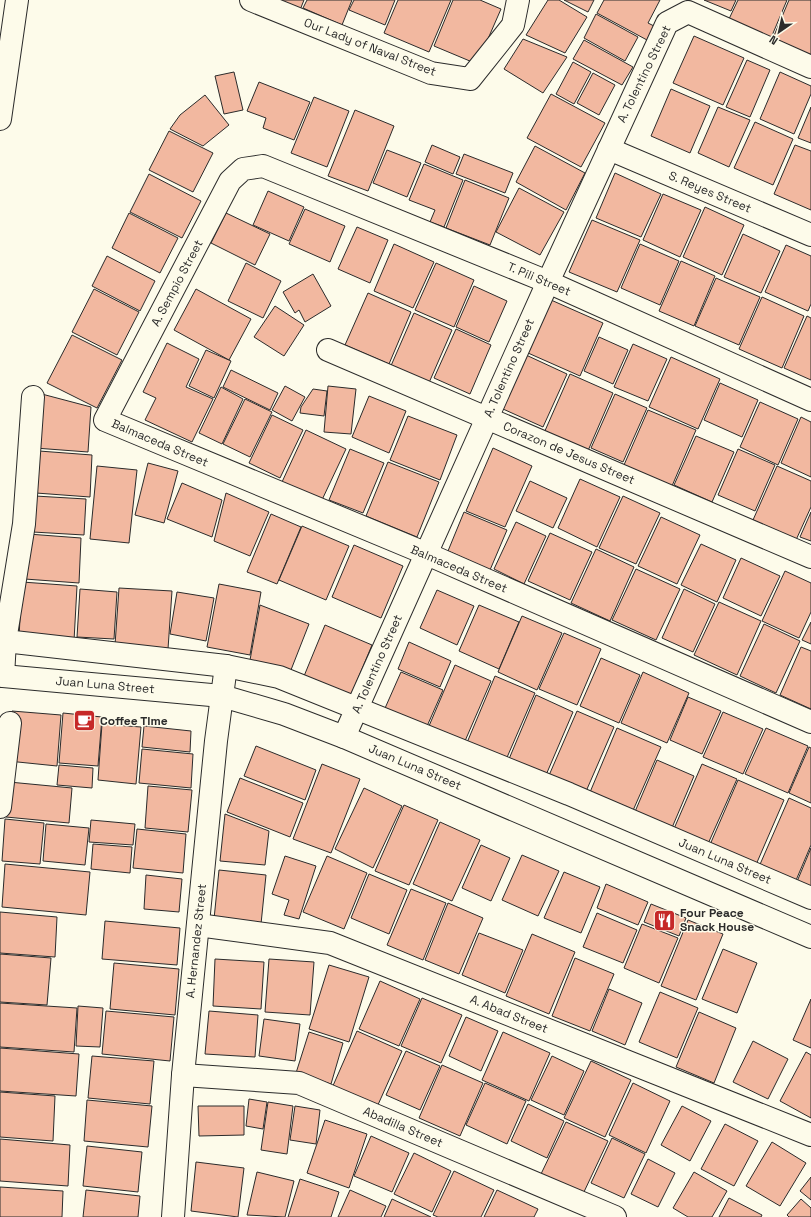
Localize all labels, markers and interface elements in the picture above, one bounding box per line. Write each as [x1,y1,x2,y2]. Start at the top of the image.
north arrow [759,12,799,52]
street label: Our Lady of Naval Street [302,14,438,80]
street label: A. Tolentino Street [613,23,675,125]
text: N [766,32,780,48]
street label: S. Reyes Street [666,167,754,217]
street label: A. Sempio Street [147,237,207,329]
street label: T. Pili Street [505,258,573,300]
street label: A. Tolentino Street [480,316,538,420]
street label: Balmaceda Street [109,415,211,471]
street label: Corazon de Jesus Street [501,418,637,488]
street label: Balmaceda Street [408,541,510,597]
street label: A. Tolentino Street [348,612,406,716]
street label: Juan Luna Street [55,673,155,697]
cafe icon: Coffee Time [72,708,98,734]
place label: Coffee Time [100,713,168,729]
street label: Juan Luna Street [366,740,464,794]
street label: Juan Luna Street [676,834,774,888]
street label: A. Hernandez Street [182,883,210,999]
place label: Four Peace Snack House [680,905,754,935]
restaurant icon: Four Peace Snack House [652,907,678,933]
street label: A. Abad Street [468,991,550,1037]
street label: Abadilla Street [361,1103,445,1151]

